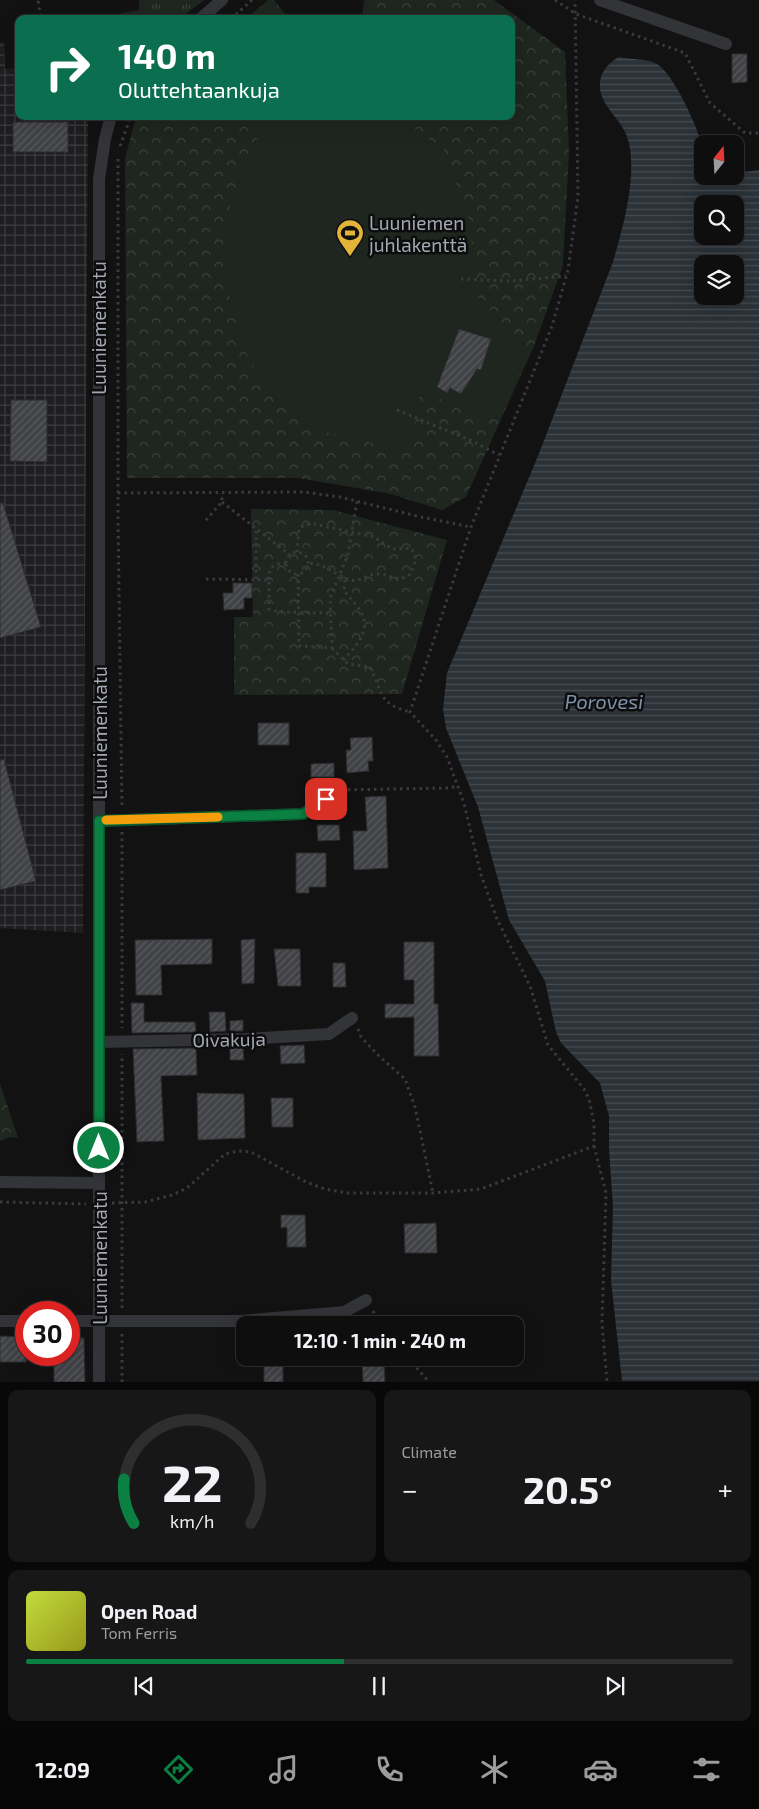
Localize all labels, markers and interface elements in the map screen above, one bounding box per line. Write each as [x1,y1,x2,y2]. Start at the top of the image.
text: 140 m [118,34,216,76]
icon: right [35,35,100,100]
text: Oluttehtaankuja [118,76,280,102]
north arrow [694,135,744,185]
map controls [694,135,744,305]
button: search [694,195,744,245]
place label: Luuniemen juhlakenttä [369,211,467,256]
sports icon: Luuniemen juhlakenttä [335,218,365,257]
button: layers [694,255,744,305]
street label: Luuniemenkatu [87,261,110,395]
street label: Luuniemenkatu [88,666,111,800]
water label: Porovesi [565,689,643,713]
pin [305,778,347,820]
icon: arrive [312,785,340,813]
street label: Oivakuja [192,1027,266,1051]
position arrow [72,1121,124,1173]
street label: Luuniemenkatu [88,1191,111,1325]
speed limit sign: 30 [15,1301,80,1366]
text: 12:10 · 1 min · 240 m [294,1329,466,1352]
text: Climate [402,1442,457,1461]
text: 22 [162,1450,222,1512]
text: 20.5° [523,1466,612,1512]
text: − [402,1472,418,1506]
text: + [718,1472,733,1506]
text: km/h [170,1510,214,1532]
text: Open Road [101,1600,197,1623]
text: Tom Ferris [101,1623,177,1642]
icon: previous [130,1672,158,1700]
icon: pause [365,1672,393,1700]
icon: next [601,1672,629,1700]
icon: directions [161,1752,196,1787]
icon: music [266,1752,301,1787]
icon: phone [372,1752,407,1787]
icon: climate [477,1752,512,1787]
icon: car [583,1752,618,1787]
icon: filters [689,1752,724,1787]
text: 12:09 [35,1756,90,1782]

